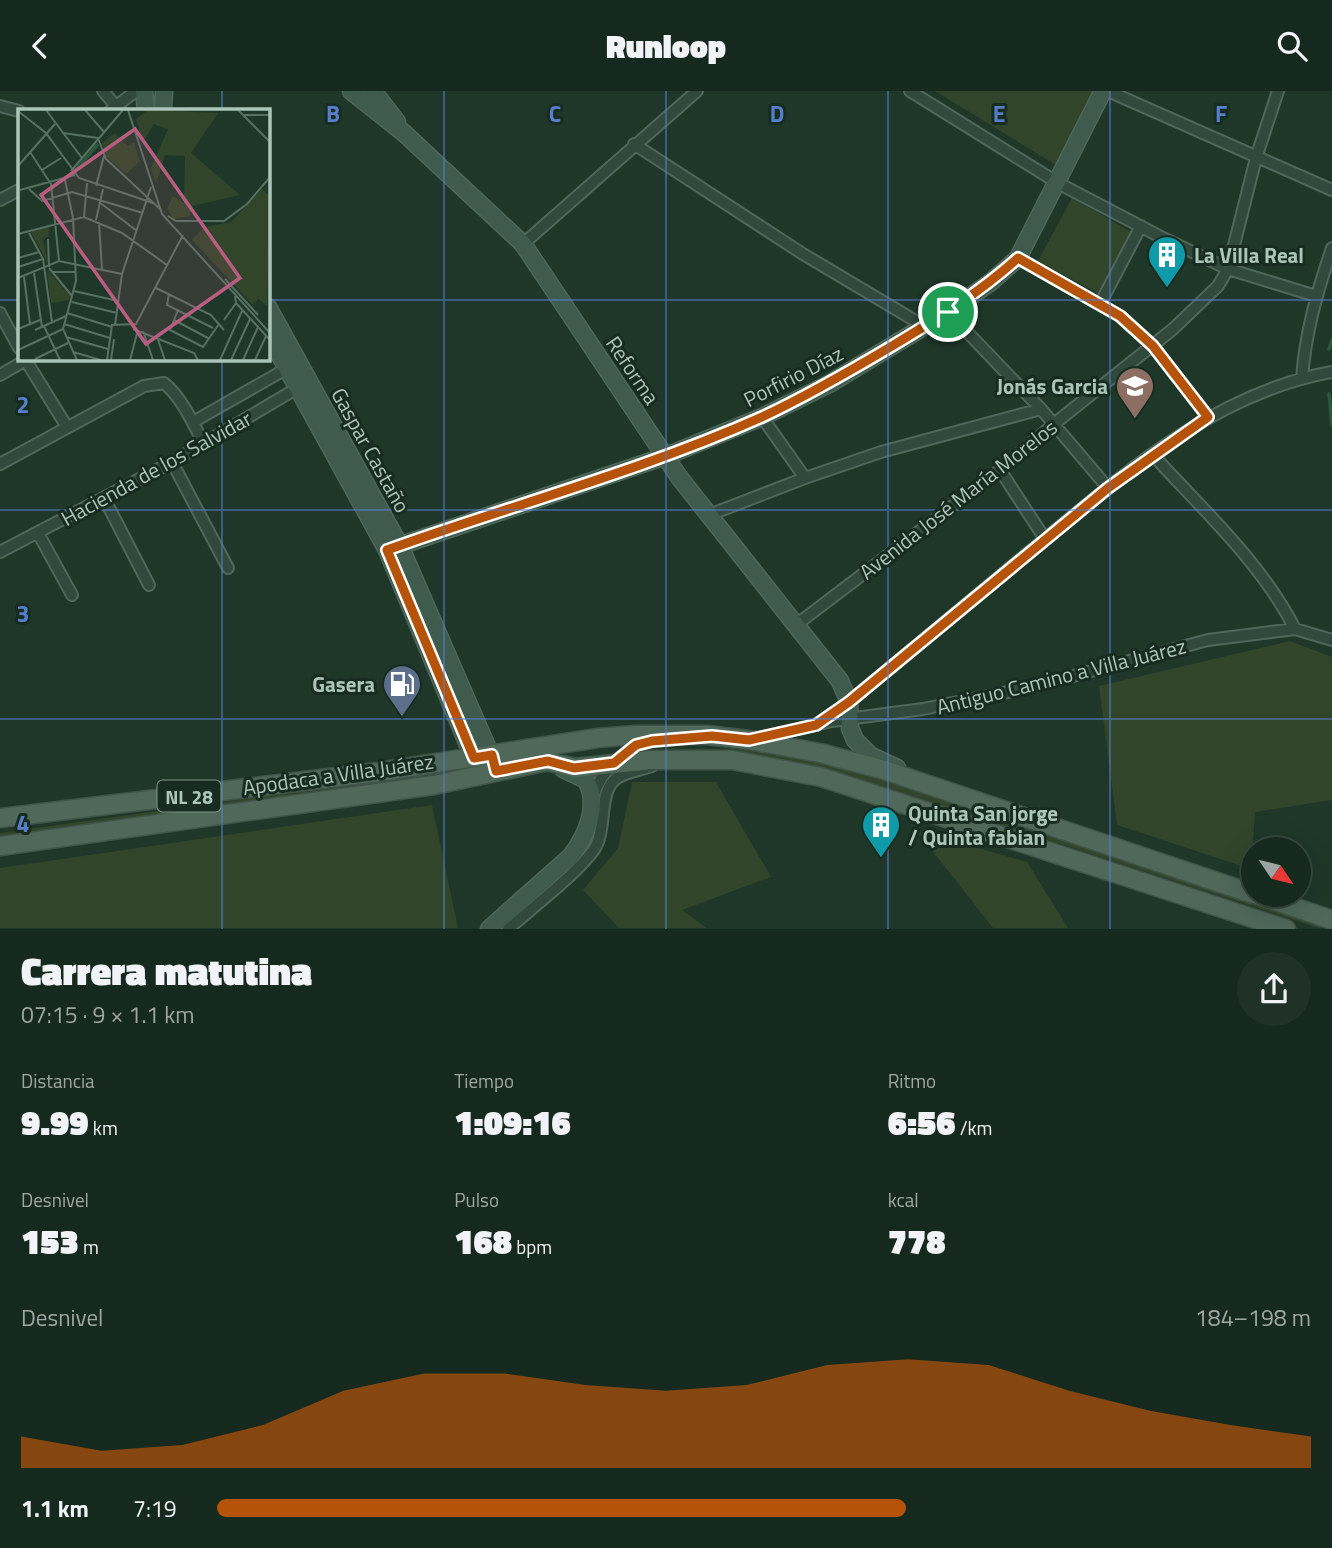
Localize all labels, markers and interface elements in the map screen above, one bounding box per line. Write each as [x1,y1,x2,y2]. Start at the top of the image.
text: Runloop [606,22,726,70]
icon: back [21,27,59,65]
icon: search [1273,27,1311,65]
text: B [326,96,340,131]
text: C [549,96,561,131]
text: D [770,96,784,131]
text: E [993,96,1005,131]
text: F [1215,96,1227,131]
inset map [18,109,270,361]
building icon: La Villa Real [1146,234,1188,289]
place label: La Villa Real [1194,239,1304,271]
pin [918,282,978,342]
icon: arrive [929,293,967,331]
street label: Reforma [598,329,668,411]
street label: Porfirio Díaz [738,337,848,415]
school or university icon: Jonás Garcia [1114,365,1156,420]
place label: Jonás Garcia [997,370,1108,402]
street label: Gaspar Castaño [323,382,419,518]
text: 2 [17,387,29,422]
street label: Hacienda de los Salvidar [55,402,257,534]
street label: Avenida José María Morelos [852,411,1064,587]
text: 3 [17,596,29,631]
street label: Antiguo Camino a Villa Juárez [933,629,1189,723]
fuel station icon: Gasera [381,663,423,718]
place label: Gasera [312,668,375,700]
street label: Apodaca a Villa Juárez [241,745,435,803]
road number: NL 28 [158,781,220,811]
place label: Quinta San jorge / Quinta fabian [908,797,1058,853]
building icon: Quinta San jorge / Quinta fabian [860,804,902,859]
text: 4 [17,806,29,841]
north arrow [1241,837,1311,907]
map controls [1241,837,1311,907]
text: Carrera matutina [21,942,312,1000]
button: share [1237,952,1311,1026]
text: 07:15 · 9 × 1.1 km [21,997,195,1032]
text: Distancia [21,1066,95,1095]
text: Tiempo [454,1066,514,1095]
text: Ritmo [888,1066,936,1095]
text: 9.99 [21,1095,89,1149]
text: 1:09:16 [454,1095,571,1149]
text: 6:56 [888,1095,956,1149]
text: km [89,1113,118,1142]
text: /km [956,1113,993,1142]
text: Desnivel [21,1185,89,1214]
text: Pulso [454,1185,499,1214]
text: kcal [888,1185,919,1214]
text: 153 [21,1214,79,1268]
text: 168 [454,1214,512,1268]
text: 778 [888,1214,945,1268]
text: m [79,1232,99,1261]
text: bpm [512,1232,552,1261]
text: Desnivel [21,1300,103,1335]
text: 184–198 m [1195,1300,1311,1335]
text: 1.1 km [21,1491,89,1526]
text: 7:19 [133,1491,177,1526]

